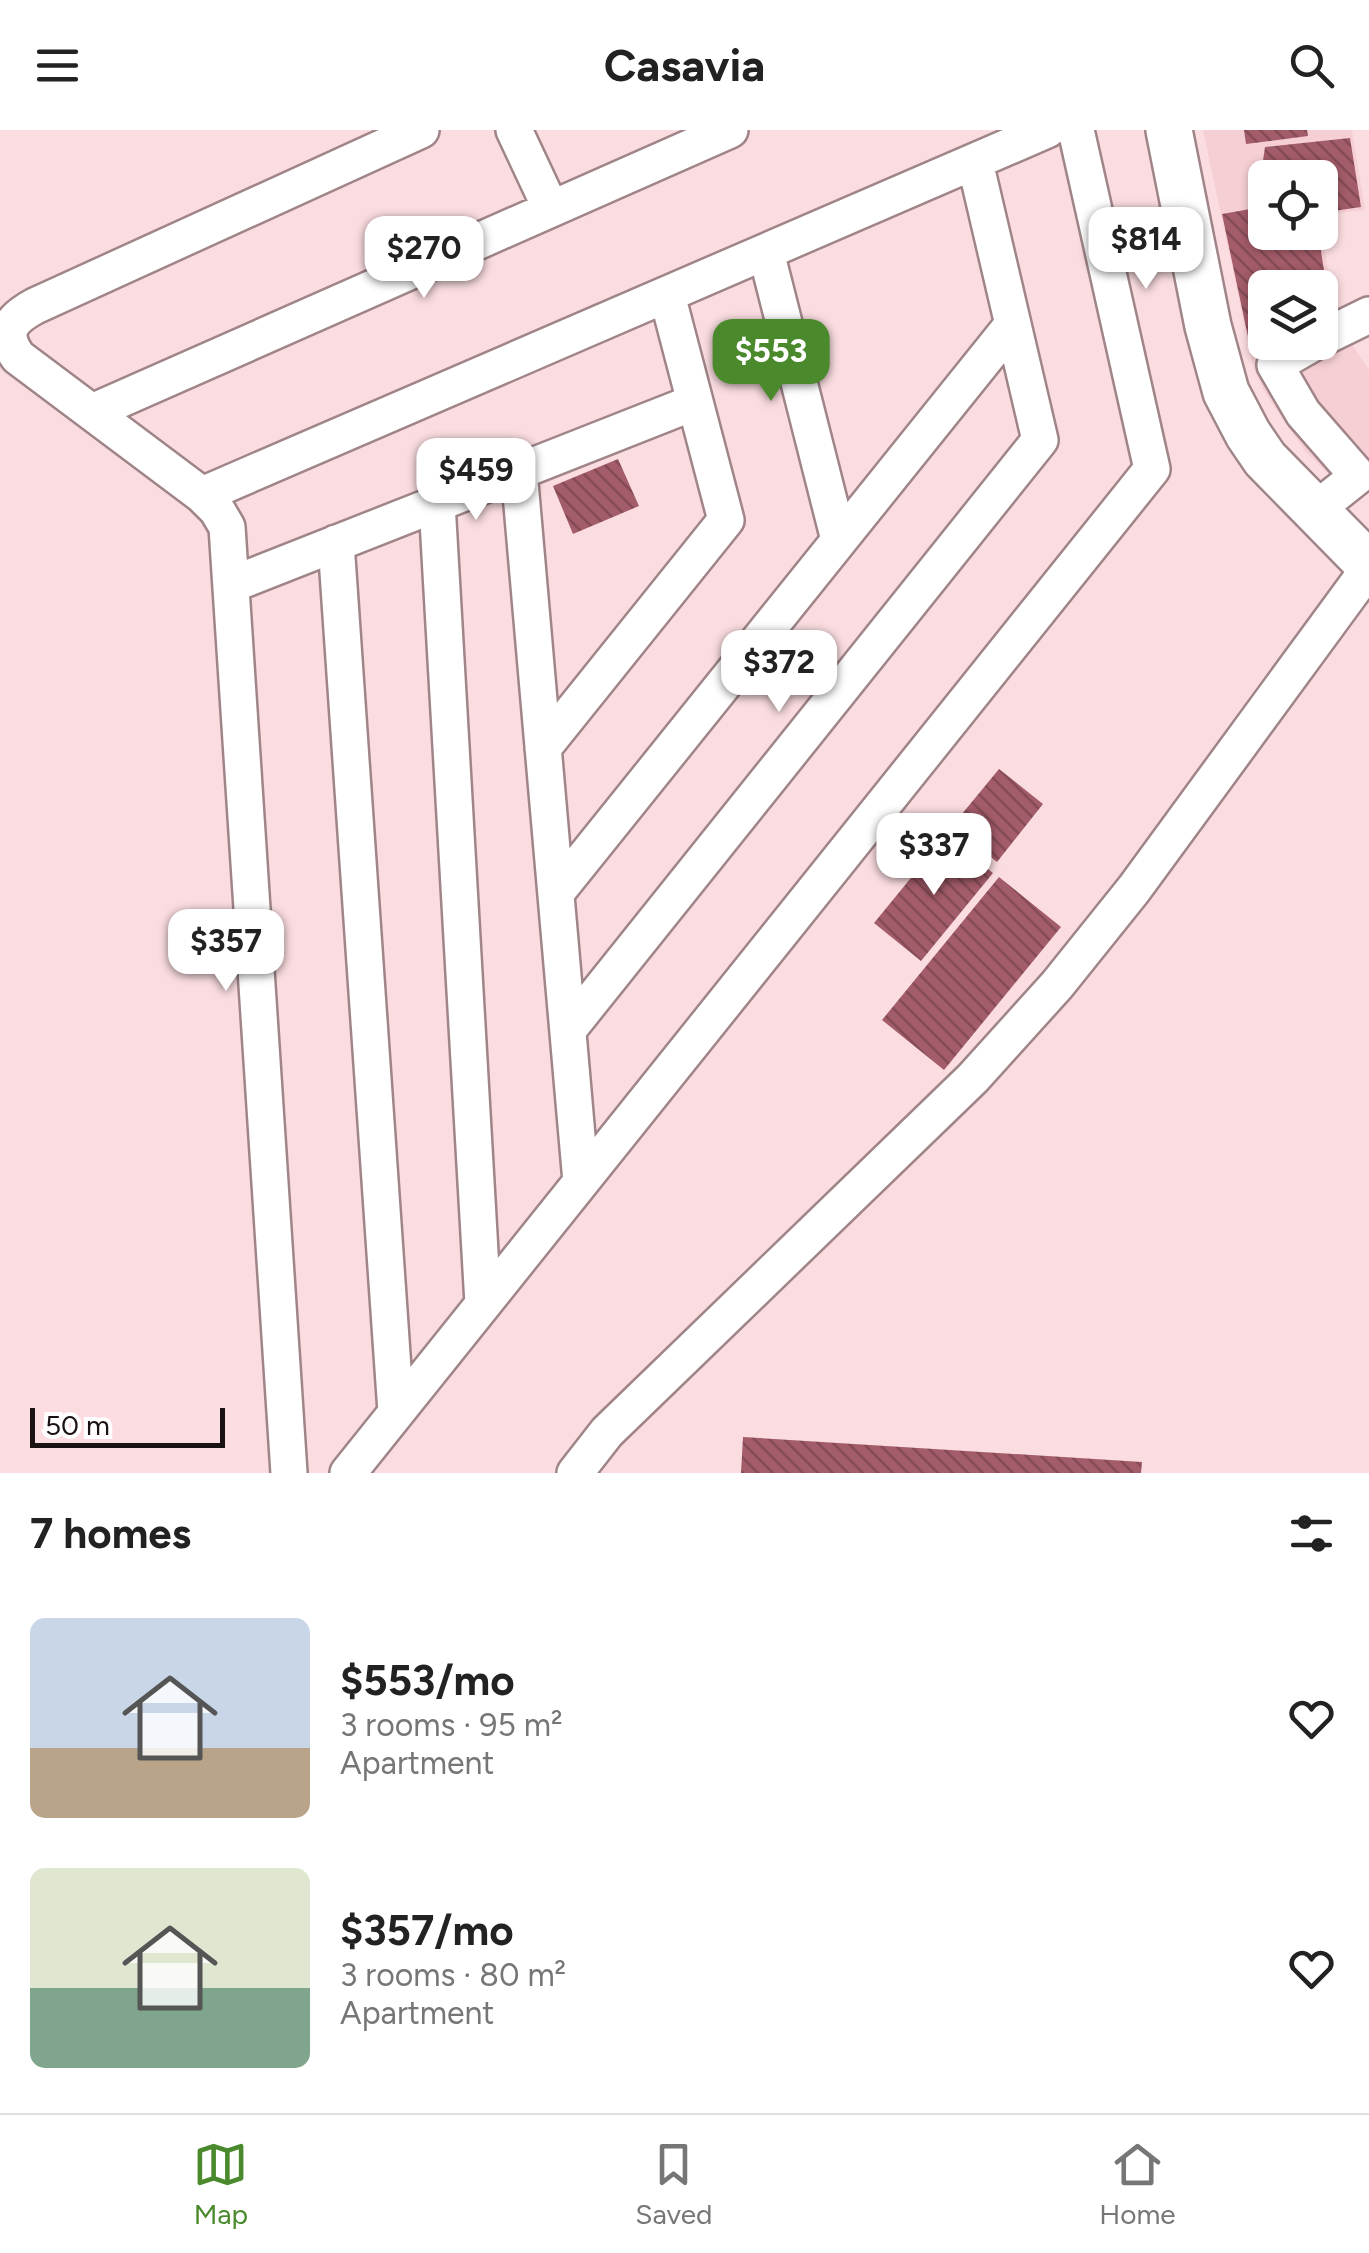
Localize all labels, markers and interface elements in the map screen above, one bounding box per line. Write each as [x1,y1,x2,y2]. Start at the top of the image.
icon: menu [30,38,85,93]
text: Casavia [604,38,765,92]
icon: search [1284,38,1339,93]
map controls [1248,160,1338,360]
button: locate [1248,160,1338,250]
pin: $814 [1087,207,1205,292]
pin: $270 [365,216,483,301]
text: $814 [1110,220,1182,258]
text: $270 [387,229,461,267]
button: layers [1248,270,1338,360]
pin: $553 [712,319,830,404]
text: $553 [735,332,807,370]
pin: $459 [417,438,535,523]
text: $459 [438,451,514,489]
pin: $372 [720,630,838,715]
text: $372 [743,643,815,681]
pin: $337 [875,813,993,898]
text: $337 [898,826,970,864]
pin: $357 [167,909,285,994]
text: $357 [190,922,262,960]
scale bar [30,1403,225,1448]
text: 50 m [45,1408,110,1442]
icon: filters [1284,1506,1339,1561]
text: 7 homes [30,1508,191,1559]
text: $553/mo [340,1655,515,1706]
icon: home [110,1658,230,1778]
icon: heart [1284,1691,1339,1746]
text: 3 rooms · 95 m² [340,1706,563,1744]
text: Apartment [340,1744,494,1782]
text: $357/mo [340,1905,514,1956]
icon: home [110,1908,230,2028]
icon: heart [1284,1941,1339,1996]
text: 3 rooms · 80 m² [340,1956,566,1994]
text: Apartment [340,1994,494,2032]
tab: Map [193,2137,248,2231]
tab: Saved [635,2137,712,2231]
tab: Home [1099,2137,1176,2231]

